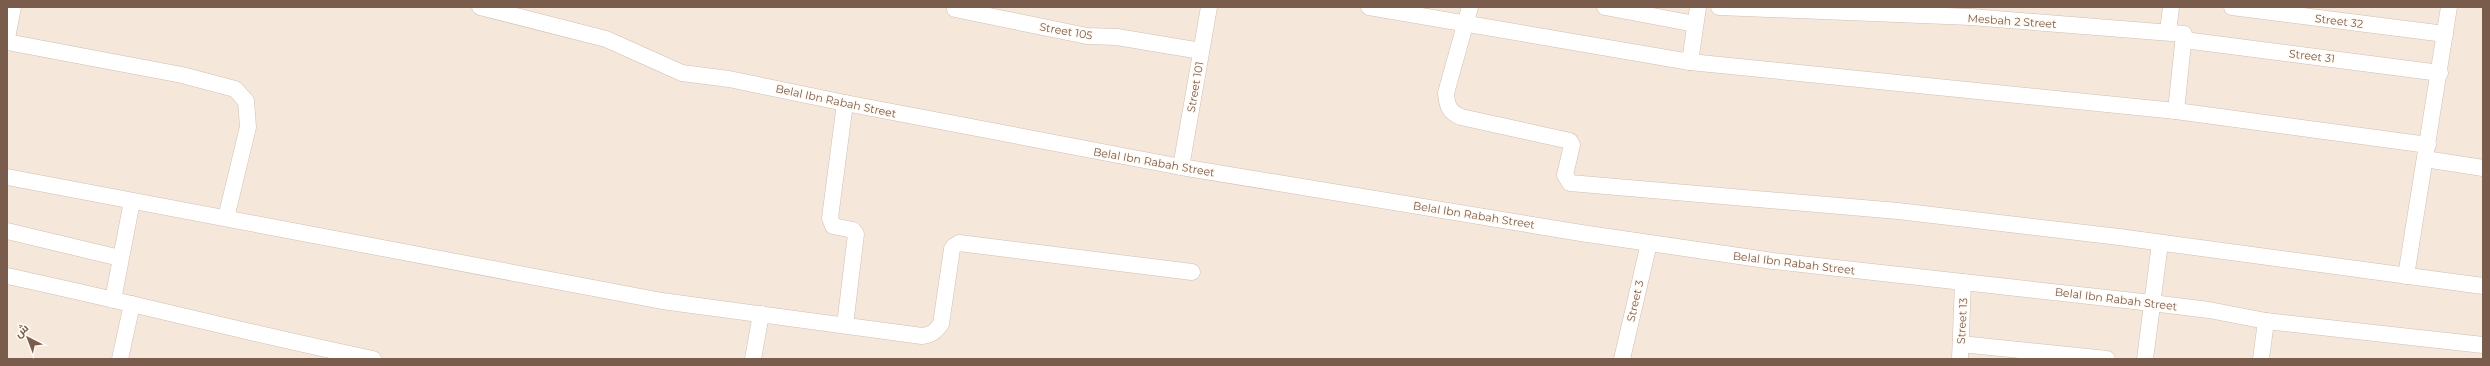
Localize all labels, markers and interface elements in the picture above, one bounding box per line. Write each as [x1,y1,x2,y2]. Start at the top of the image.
street label: Mesbah 2 Street [1967,11,2057,31]
street label: Street 32 [2314,11,2364,31]
street label: Street 105 [1038,19,1094,43]
street label: Street 31 [2288,46,2336,66]
street label: Street 101 [1184,60,1206,114]
street label: Belal Ibn Rabah Street [774,81,898,121]
street label: Belal Ibn Rabah Street [1092,144,1216,180]
street label: Belal Ibn Rabah Street [1412,198,1536,232]
street label: Belal Ibn Rabah Street [1732,249,1857,278]
street label: Street 3 [1623,279,1647,323]
street label: Belal Ibn Rabah Street [2054,285,2179,314]
street label: Street 13 [1954,298,1970,344]
north arrow [8,318,48,358]
text: ش [11,321,31,340]

